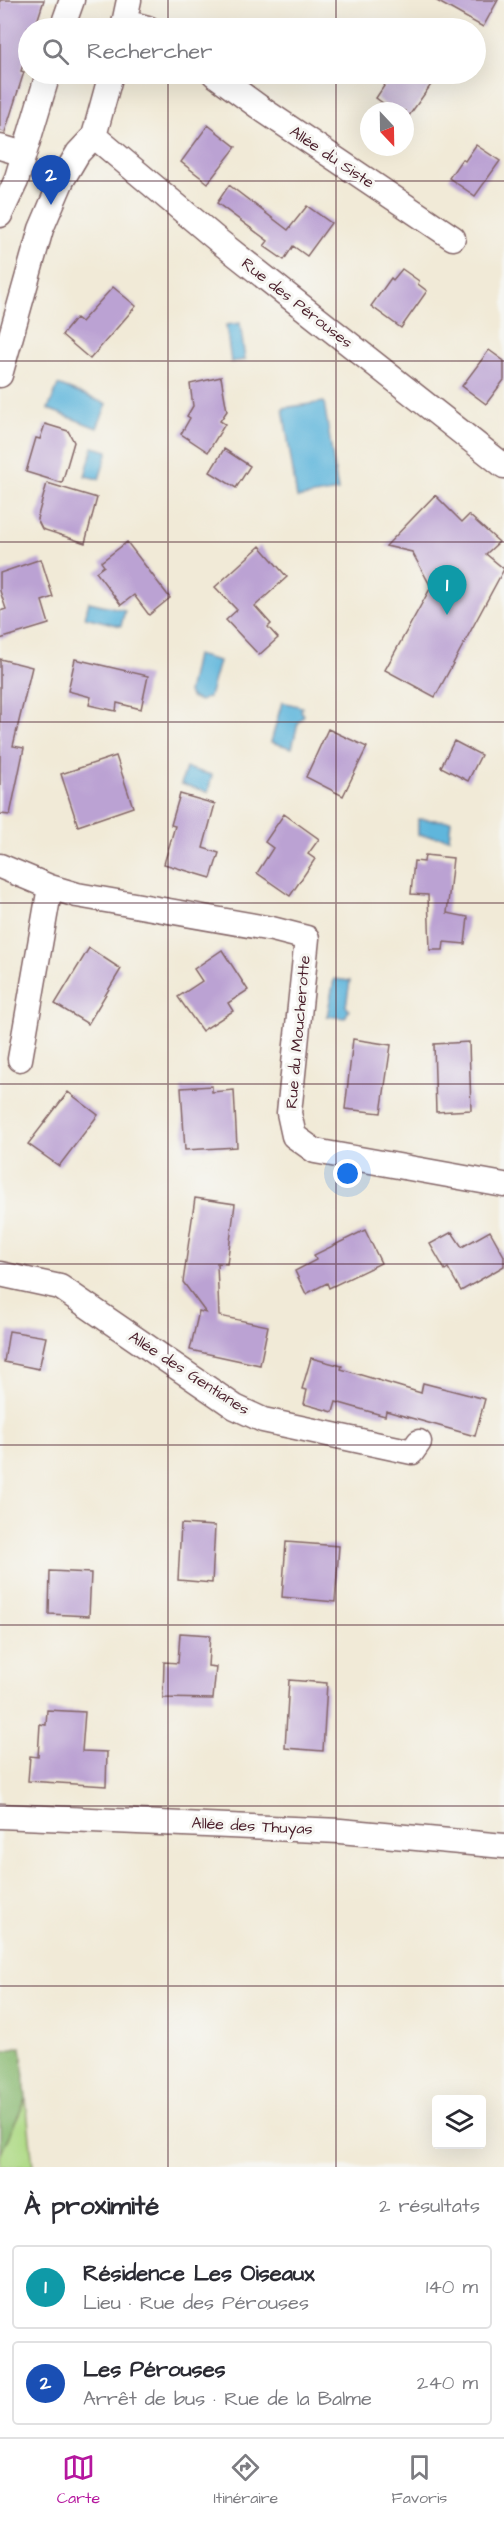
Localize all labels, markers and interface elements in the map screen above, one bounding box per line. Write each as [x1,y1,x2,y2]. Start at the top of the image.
search box [18,18,486,84]
icon: search [39,35,72,68]
text: Rechercher [87,36,212,67]
north arrow [360,102,414,156]
street label: Allée du Siste [285,121,379,194]
pin: 2 [32,156,70,205]
street label: Rue des Pérouses [237,253,357,353]
pin: 1 [428,566,466,615]
street label: Rue du Moucherotte [280,954,316,1110]
your location [333,1159,362,1188]
street label: Allée des Gentianes [124,1326,254,1420]
street label: Allée des Thuyas [191,1812,313,1841]
map controls [432,2095,486,2149]
button: layers [432,2095,486,2149]
text: À proximité [24,2188,159,2224]
text: 2 résultats [379,2192,480,2220]
text: Résidence Les Oiseaux [83,2258,315,2289]
text: 1 [44,2273,47,2301]
text: 140 m [426,2273,478,2301]
text: Lieu · Rue des Pérouses [83,2289,309,2317]
text: Les Pérouses [83,2354,226,2385]
text: 2 [40,2369,51,2397]
text: 240 m [417,2369,478,2397]
text: Arrêt de bus · Rue de la Balme [83,2385,372,2413]
tab: Carte [57,2451,100,2509]
tab: Itinéraire [213,2451,278,2509]
tab: Favoris [392,2451,447,2509]

